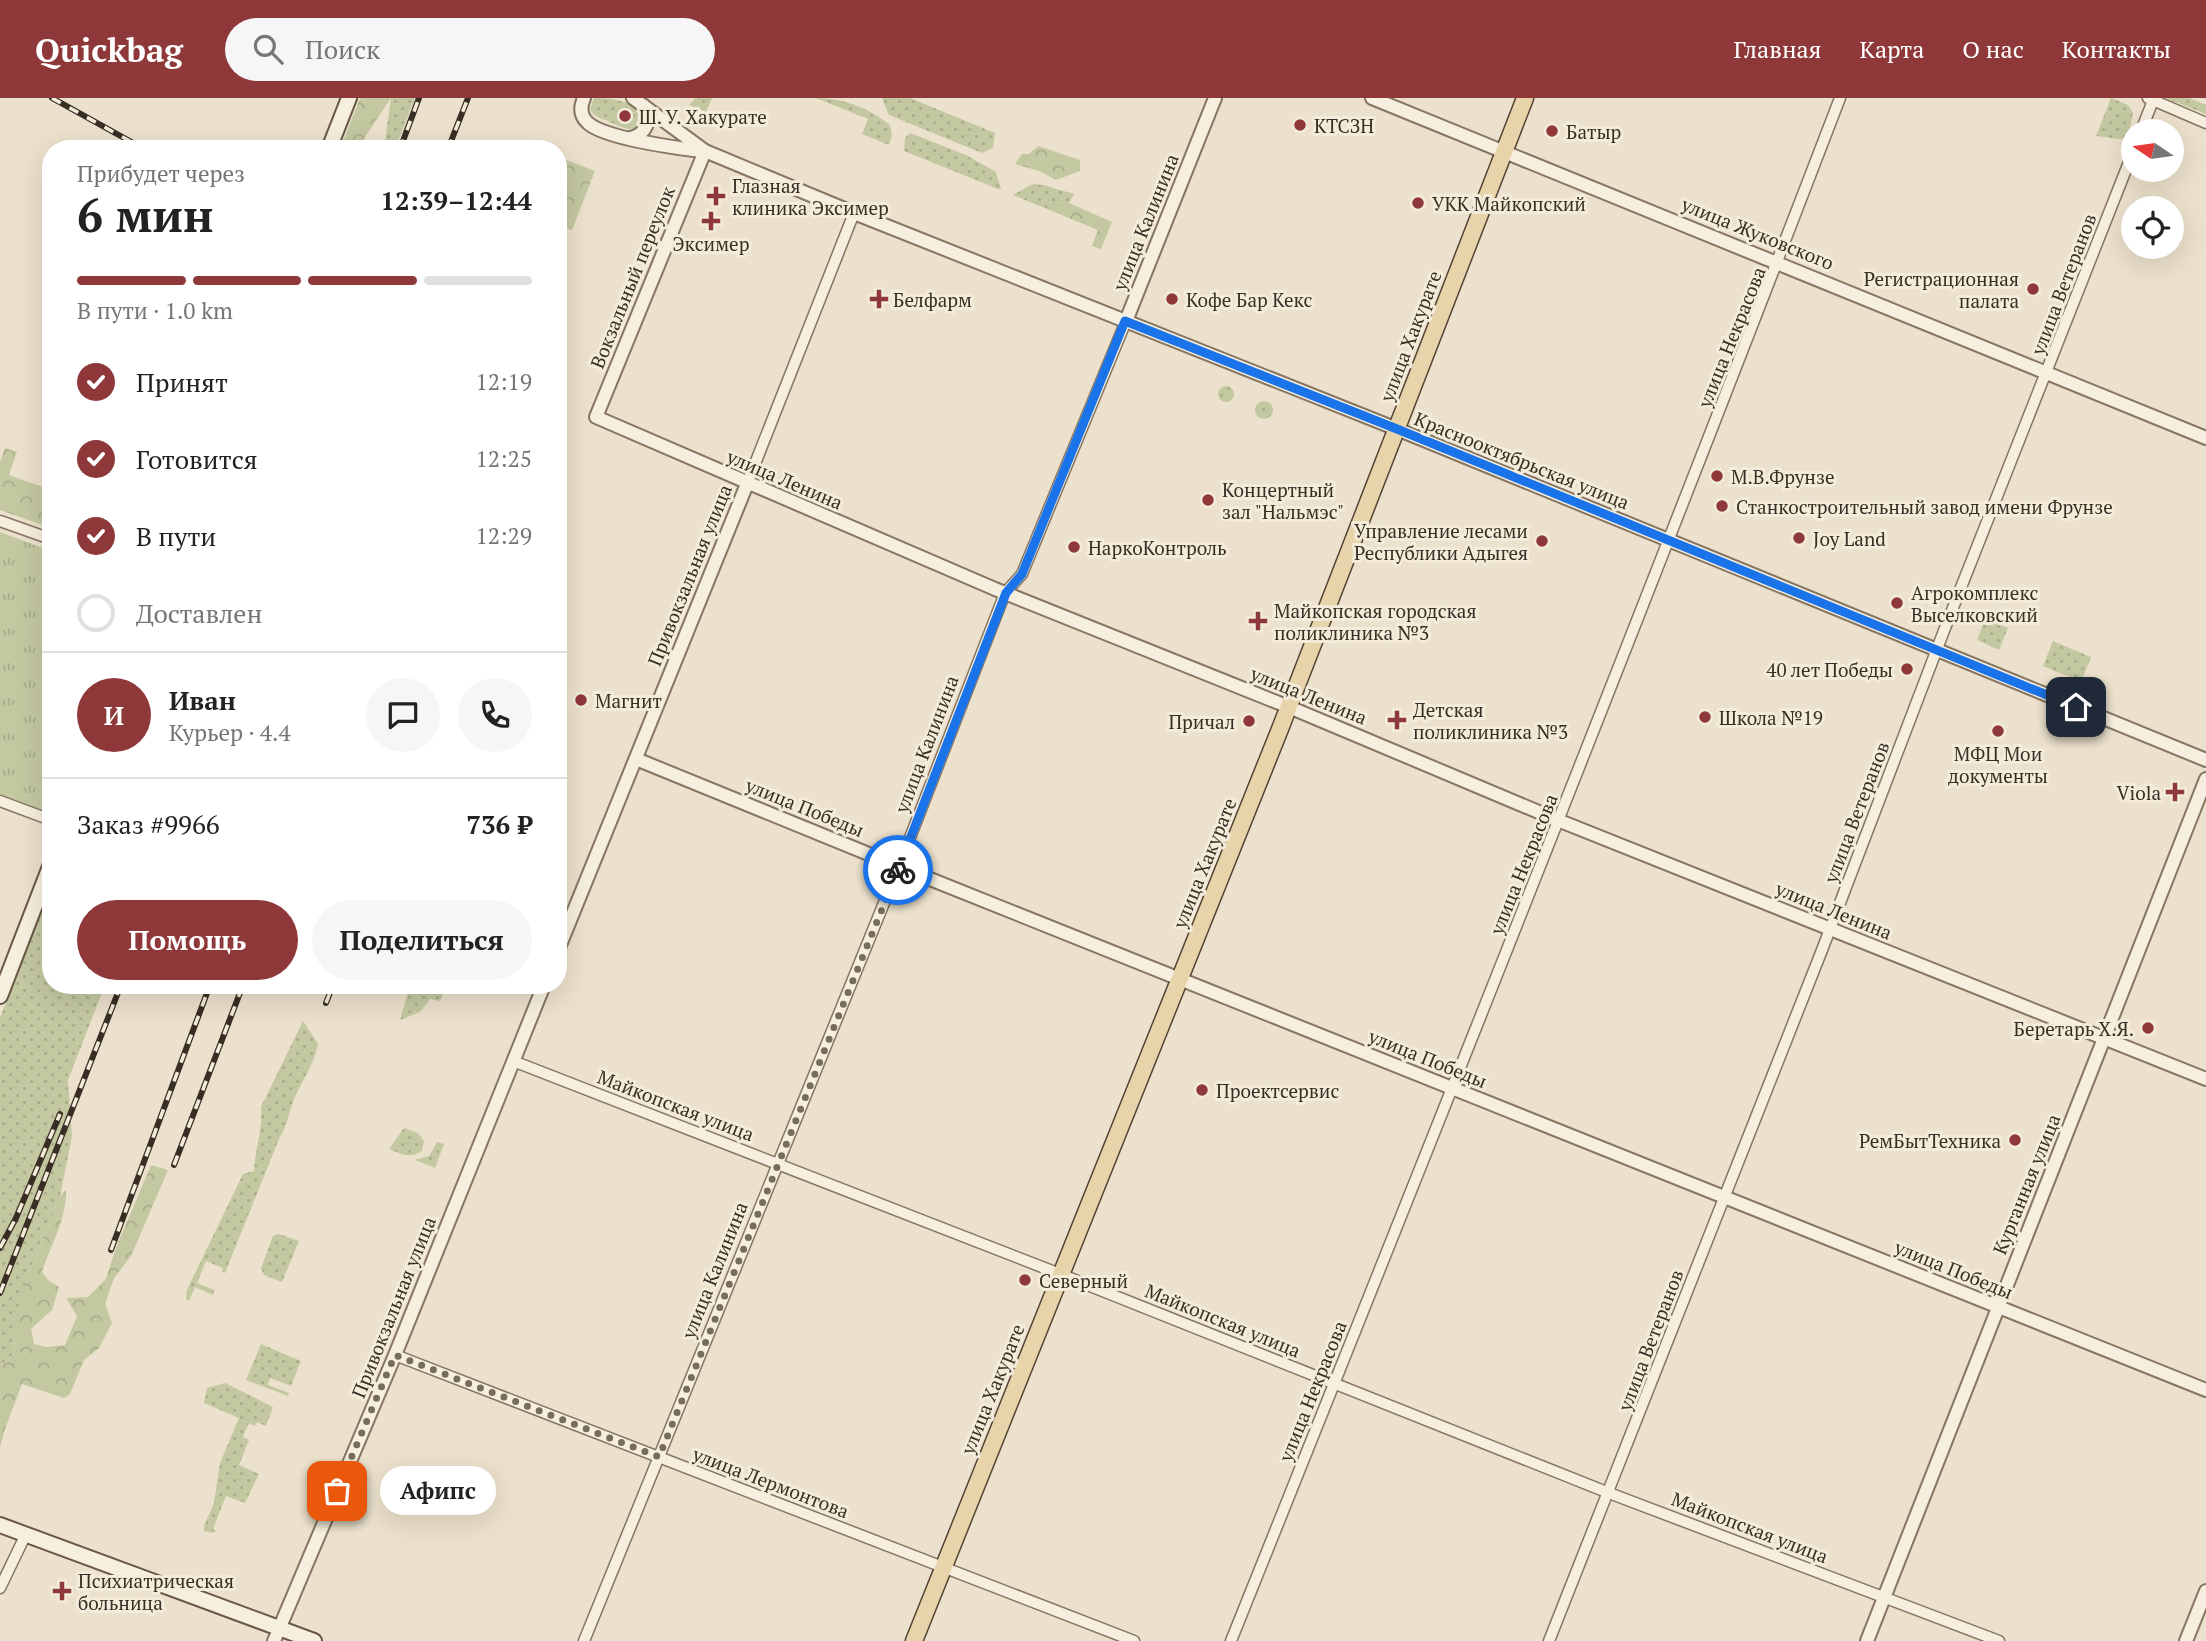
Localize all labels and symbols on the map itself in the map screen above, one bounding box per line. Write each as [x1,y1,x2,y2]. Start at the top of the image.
place label: Ш. У. Хакурате [639,104,767,129]
marker: Ш. У. Хакурате [617,108,633,124]
place label: КТСЗН [1314,113,1374,138]
marker: КТСЗН [1292,117,1308,133]
place label: Батыр [1566,119,1621,144]
north arrow [2121,119,2184,182]
marker: Батыр [1544,123,1560,139]
street label: улица Калинина [1106,150,1184,295]
place label: Глазная клиника Эксимер [732,173,889,220]
street label: Вокзальный переулок [584,181,680,372]
marker: Глазная клиника Эксимер [706,186,726,206]
place label: УКК Майкопский [1432,191,1586,216]
street label: улица Жуковского [1677,191,1838,275]
marker: УКК Майкопский [1410,195,1426,211]
street label: улица Ветеранов [2024,210,2101,359]
marker: Эксимер [703,213,719,229]
place label: Эксимер [673,231,749,256]
street label: улица Некрасова [1691,263,1771,412]
place label: Регистрационная палата [1864,266,2019,313]
street label: улица Хакурате [1373,267,1446,406]
marker: Регистрационная палата [2025,281,2041,297]
place label: Белфарм [893,287,972,312]
place label: Кофе Бар Кекс [1186,287,1313,312]
marker: Белфарм [871,291,887,307]
marker: Кофе Бар Кекс [1164,291,1180,307]
street label: Краснооктябрьская улица [1411,405,1633,515]
street label: улица Ленина [722,443,847,515]
place label: М.В.Фрунзе [1731,464,1835,489]
marker: М.В.Фрунзе [1709,468,1725,484]
place label: Концертный зал "Нальмэс" [1222,477,1344,524]
street label: Привокзальная улица [641,480,737,669]
marker: Концертный зал "Нальмэс" [1200,492,1216,508]
place label: Станкостроительный завод имени Фрунзе [1736,494,2113,519]
marker: Станкостроительный завод имени Фрунзе [1714,498,1730,514]
place label: Управление лесами Республики Адыгея [1354,518,1528,565]
place label: Joy Land [1813,526,1886,551]
marker: Joy Land [1791,530,1807,546]
marker: Управление лесами Республики Адыгея [1534,533,1550,549]
place label: НаркоКонтроль [1088,535,1227,560]
marker: НаркоКонтроль [1066,539,1082,555]
place label: Агрокомплекс Выселковский [1911,580,2038,627]
marker: Агрокомплекс Выселковский [1889,595,1905,611]
place label: Майкопская городская поликлиника №3 [1274,598,1476,645]
marker: Майкопская городская поликлиника №3 [1248,611,1268,631]
place label: 40 лет Победы [1766,657,1893,682]
street label: улица Ленина [1246,660,1371,730]
marker: 40 лет Победы [1899,661,1915,677]
street label: улица Калинина [888,671,964,817]
pin [2046,677,2106,737]
place label: Магнит [595,688,662,713]
marker: Магнит [573,692,589,708]
place label: Детская поликлиника №3 [1413,697,1568,744]
place label: Школа №19 [1719,705,1823,730]
place label: Причал [1168,709,1235,734]
marker: Школа №19 [1697,709,1713,725]
marker: Детская поликлиника №3 [1387,710,1407,730]
marker: Причал [1241,713,1257,729]
marker: МФЦ Мои документы [1990,723,2006,739]
street label: улица Ветеранов [1817,738,1894,887]
place label: МФЦ Мои документы [1948,741,2048,788]
street label: улица Победы [741,771,868,842]
place label: Viola [2116,780,2161,805]
marker: Viola [2167,784,2183,800]
street label: улица Некрасова [1483,790,1563,939]
street label: улица Хакурате [1166,794,1242,933]
courier [863,835,933,905]
street label: улица Ленина [1771,875,1896,945]
place label: Беретарь Х.Я. [2014,1016,2134,1041]
marker: Беретарь Х.Я. [2140,1020,2156,1036]
street label: улица Победы [1364,1022,1491,1093]
street label: Майкопская улица [594,1064,758,1146]
place label: Проектсервис [1216,1078,1339,1103]
marker: Проектсервис [1194,1082,1210,1098]
street label: Курганная улица [1986,1110,2066,1258]
place label: РемБытТехника [1859,1128,2001,1153]
marker: РемБытТехника [2007,1132,2023,1148]
street label: улица Калинина [675,1198,753,1343]
street label: Привокзальная улица [345,1212,441,1401]
street label: улица Победы [1890,1233,2017,1304]
street label: улица Ветеранов [1611,1266,1688,1415]
place label: Северный [1039,1268,1128,1293]
marker: Северный [1017,1272,1033,1288]
street label: Майкопская улица [1142,1277,1305,1363]
street label: улица Некрасова [1272,1317,1352,1466]
street label: улица Хакурате [954,1320,1030,1459]
street label: улица Лермонтова [688,1440,853,1523]
pin [307,1461,367,1521]
callout: Афипс [379,1466,494,1516]
street label: Майкопская улица [1668,1486,1832,1568]
place label: Психиатрическая больница [78,1568,234,1615]
marker: Психиатрическая больница [52,1581,72,1601]

